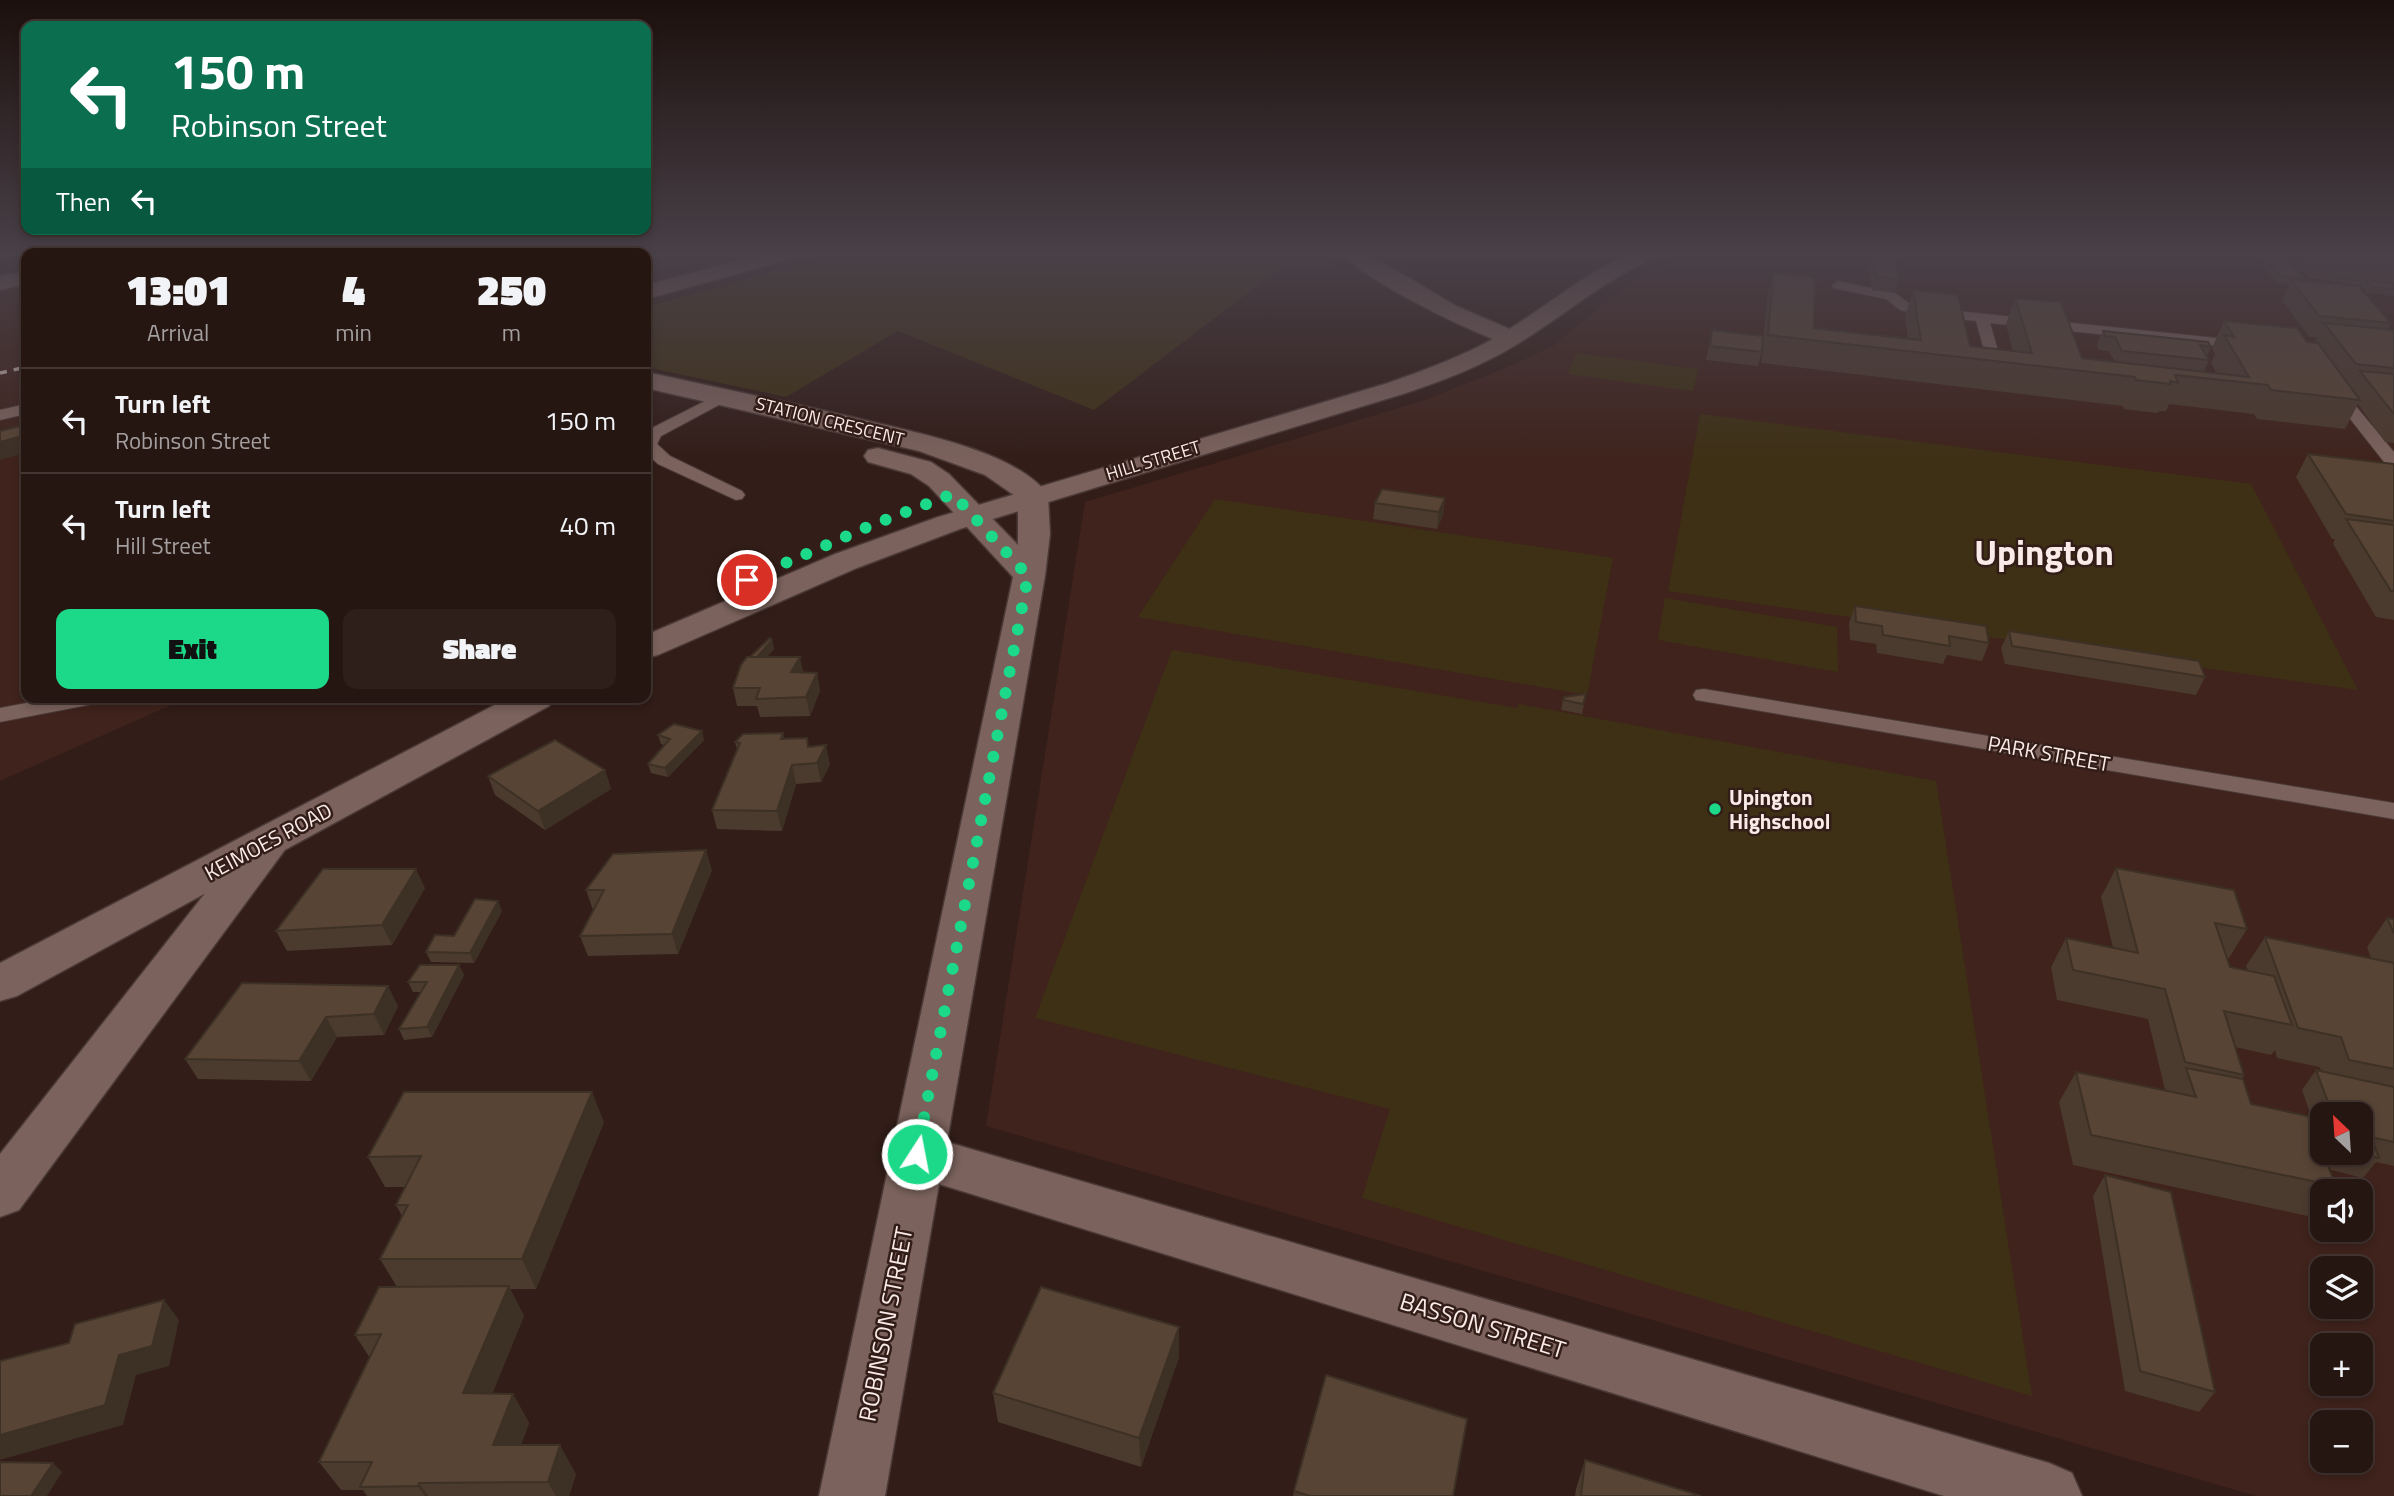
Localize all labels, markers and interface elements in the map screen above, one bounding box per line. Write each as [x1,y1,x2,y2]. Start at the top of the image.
text: 150 m [171,33,305,108]
icon: left [56,49,147,140]
text: Robinson Street [171,101,387,149]
text: Then [56,182,111,221]
icon: left [125,182,163,220]
text: 13:01 [126,257,230,321]
text: 4 [342,257,365,321]
text: 250 [477,257,546,321]
text: Arrival [147,315,209,350]
text: min [335,315,372,350]
text: m [502,315,521,350]
text: Turn left [115,384,210,423]
street label: STATION CRESCENT [753,390,908,453]
text: 150 m [545,401,616,440]
icon: left [56,402,94,440]
text: Robinson Street [115,423,270,458]
street label: HILL STREET [1102,433,1204,487]
text: Turn left [115,489,210,528]
text: 40 m [559,506,616,545]
icon: left [56,507,94,545]
district label: Upington [1974,525,2114,579]
text: Hill Street [115,528,211,563]
pin [717,550,777,610]
icon: arrive [728,561,766,599]
button: Exit [56,609,329,689]
button: Share [343,609,616,689]
street label: PARK STREET [1985,727,2113,779]
place label: Upington Highschool [1729,781,1830,837]
street label: KEIMOES ROAD [199,794,337,888]
marker: Upington Highschool [1707,801,1723,817]
north arrow [2310,1102,2373,1166]
map controls [2310,1102,2373,1473]
position arrow [880,1117,954,1191]
button: sound [2310,1179,2373,1242]
street label: ROBINSON STREET [848,1223,922,1424]
button: layers [2310,1256,2373,1319]
street label: BASSON STREET [1396,1283,1571,1367]
button: + [2310,1333,2373,1396]
button: − [2310,1410,2373,1473]

